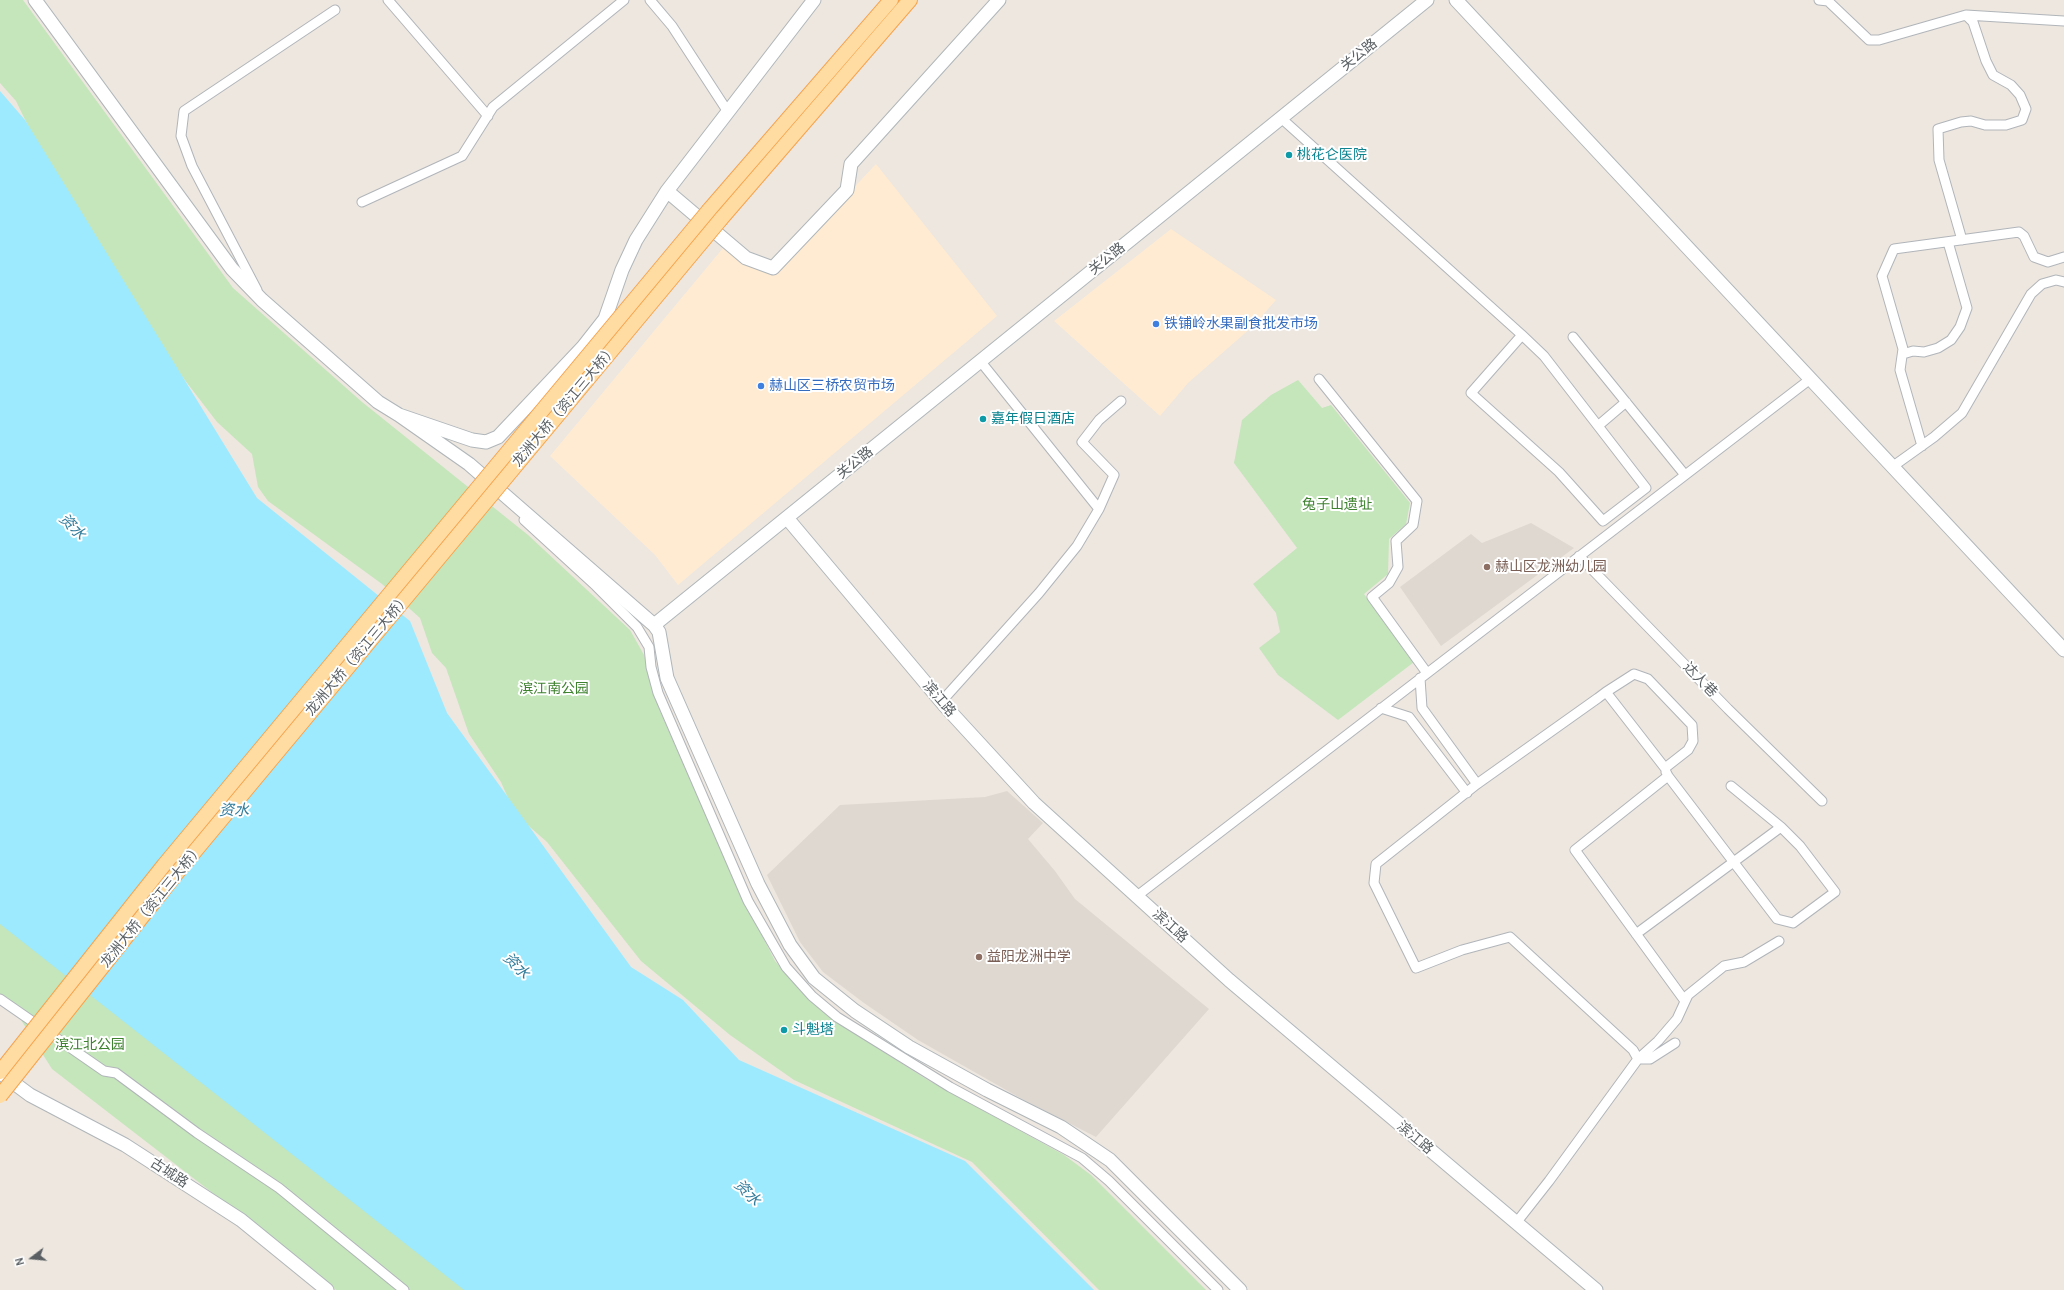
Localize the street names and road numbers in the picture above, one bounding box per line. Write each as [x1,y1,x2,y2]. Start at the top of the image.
street label: 关公路 [1337,35,1381,75]
street label: 关公路 [1085,239,1129,279]
street label: 龙洲大桥（资江三大桥） [509,342,621,470]
street label: 关公路 [833,443,877,483]
street label: 龙洲大桥（资江三大桥） [302,591,414,719]
street label: 达人巷 [1679,659,1721,701]
street label: 滨江路 [919,678,959,720]
street label: 龙洲大桥（资江三大桥） [97,841,207,971]
street label: 滨江路 [1149,906,1191,946]
street label: 滨江路 [1394,1118,1436,1158]
street label: 古城路 [147,1155,191,1191]

